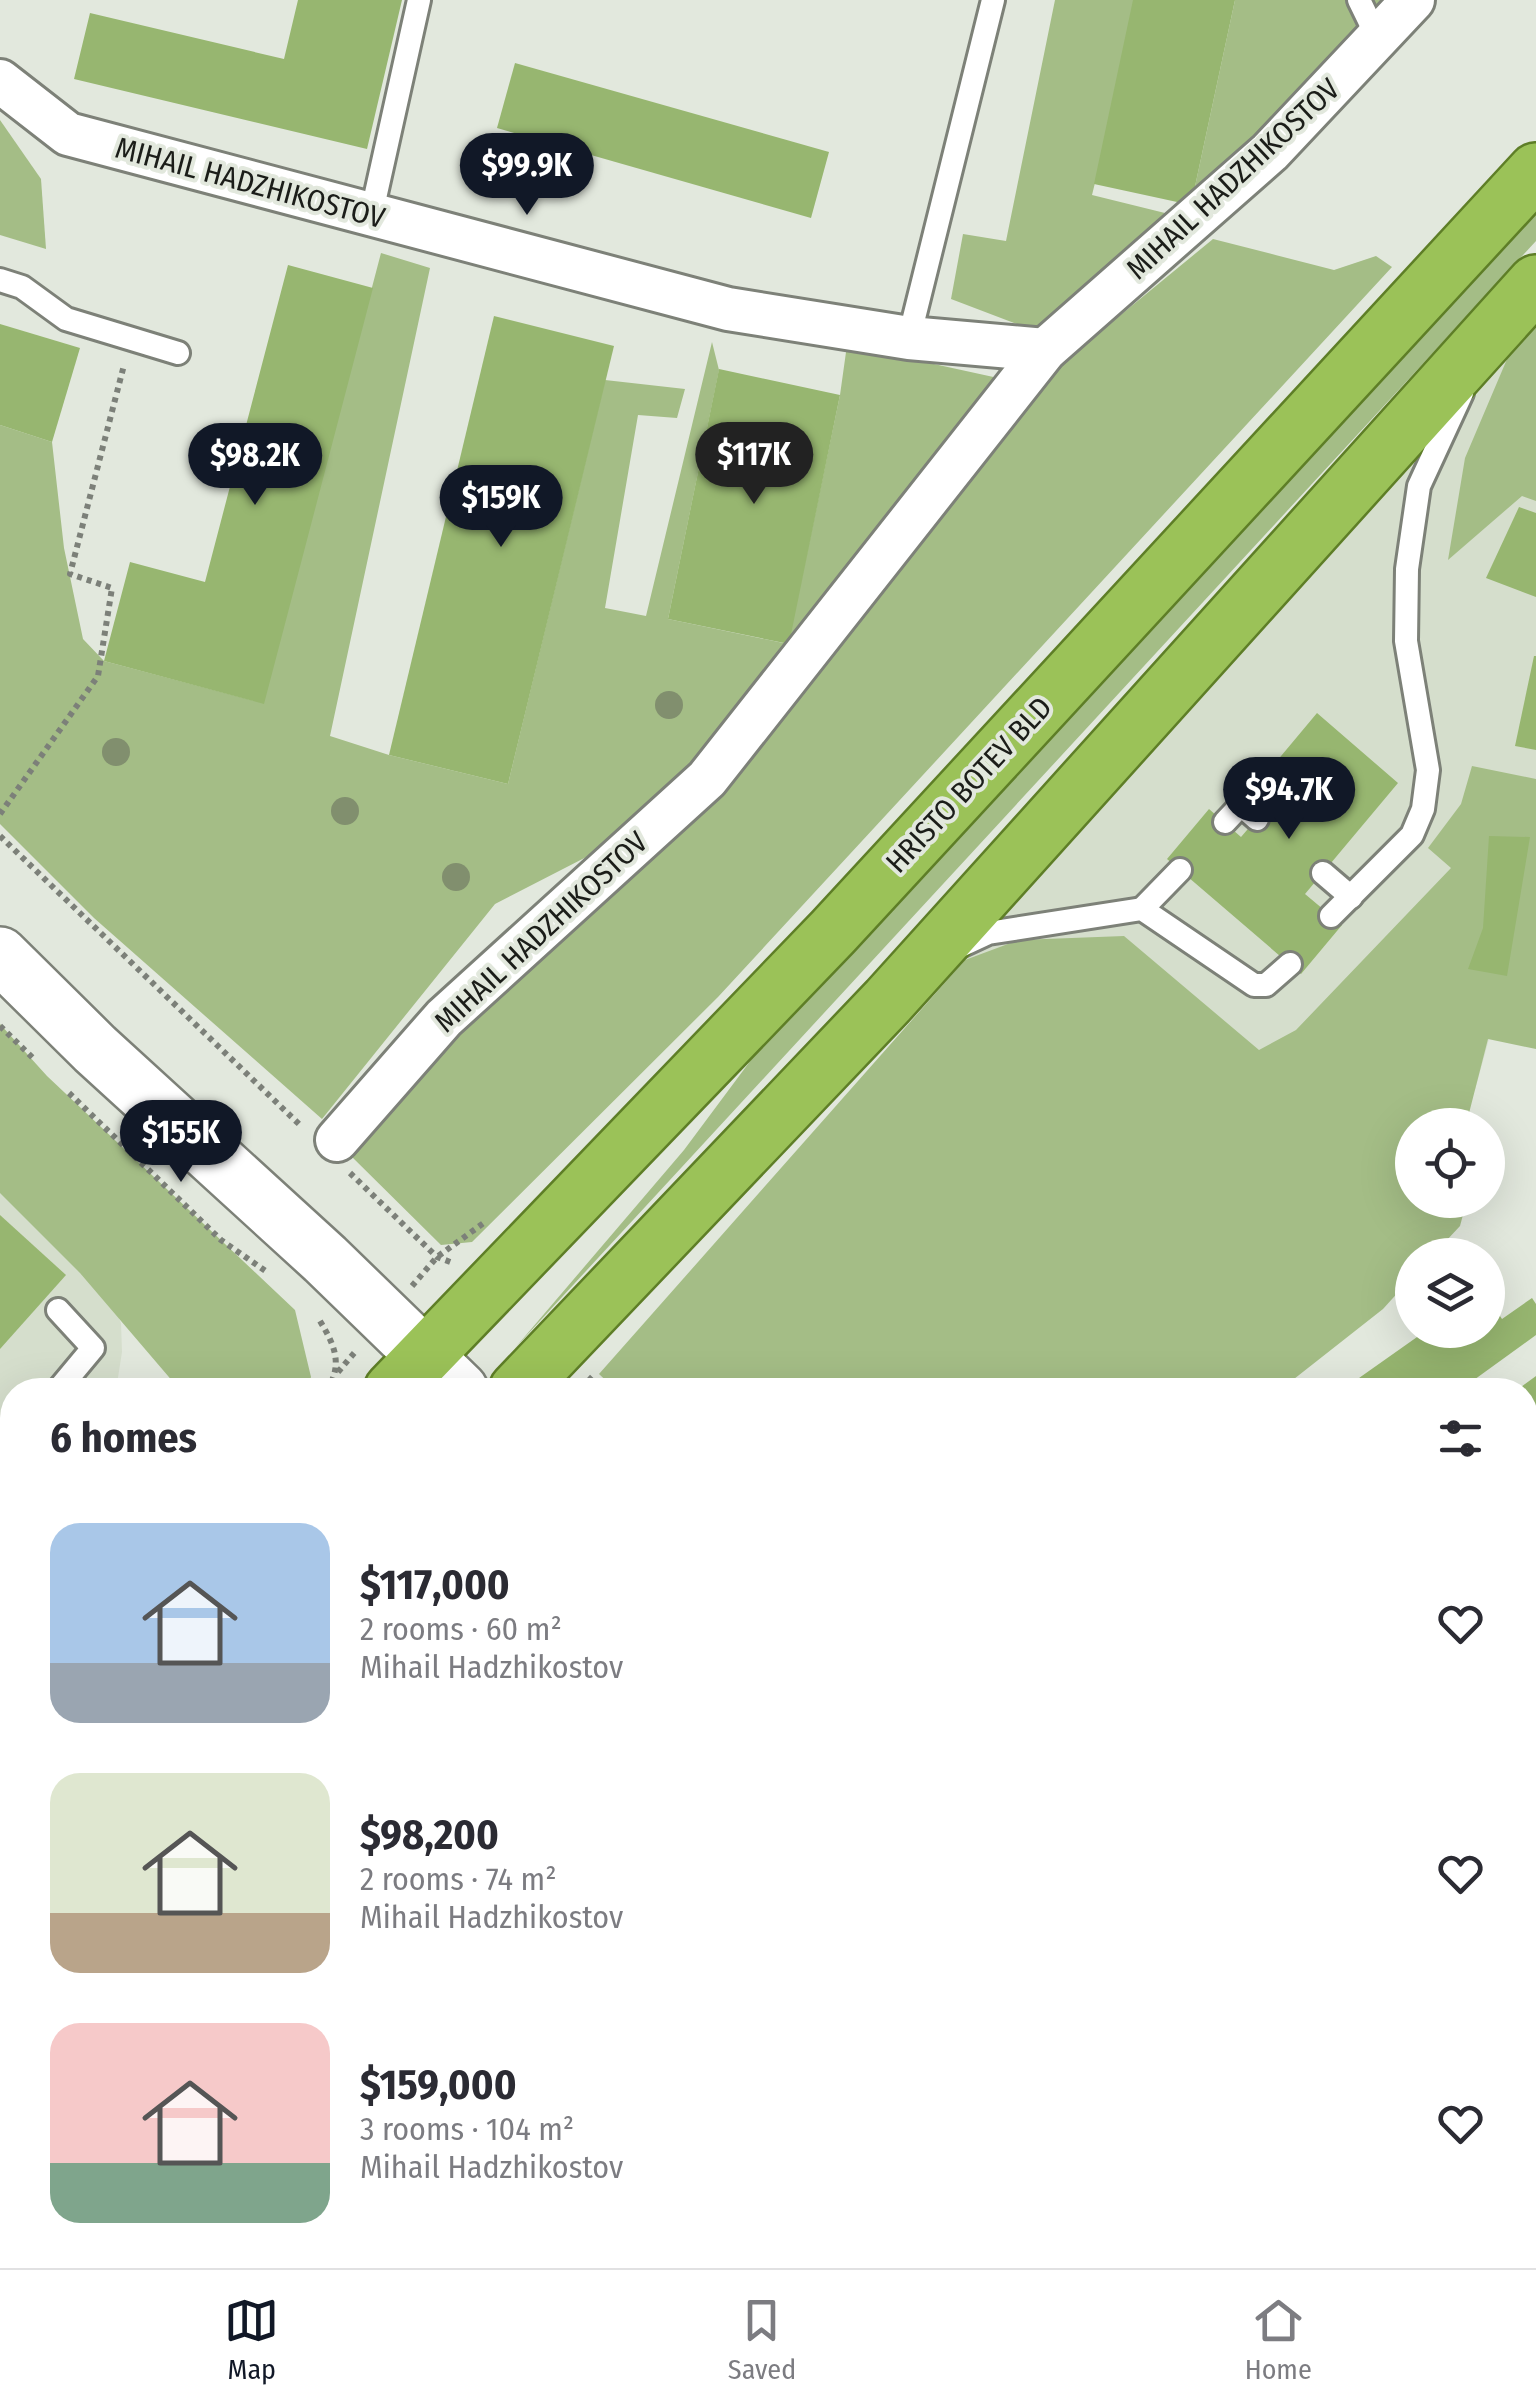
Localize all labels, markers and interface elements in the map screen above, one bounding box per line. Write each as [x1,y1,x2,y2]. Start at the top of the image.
street label: MIHAIL HADZHIKOSTOV [1119,71,1347,287]
street label: MIHAIL HADZHIKOSTOV [111,130,389,236]
pin: $99.9K [446,133,608,218]
text: $99.9K [482,146,572,184]
pin: $117K [684,422,824,507]
pin: $98.2K [174,423,336,508]
text: $117K [717,435,791,473]
text: $98.2K [210,436,300,474]
pin: $159K [431,465,571,550]
text: $159K [462,478,540,516]
street label: HRISTO BOTEV BLD [878,690,1060,880]
pin: $94.7K [1208,757,1370,842]
text: $94.7K [1245,770,1333,808]
street label: MIHAIL HADZHIKOSTOV [427,824,655,1040]
pin: $155K [111,1100,251,1185]
map controls [1395,1108,1505,1348]
button: locate [1395,1108,1505,1218]
text: $155K [142,1113,220,1151]
button: layers [1395,1238,1505,1348]
icon: filters [1433,1411,1488,1466]
text: 6 homes [50,1413,197,1463]
text: $117,000 [360,1560,510,1610]
icon: home [130,1563,250,1683]
icon: heart [1433,1596,1488,1651]
text: 2 rooms · 60 m² [360,1610,562,1648]
text: Mihail Hadzhikostov [360,1648,623,1686]
text: $98,200 [360,1810,499,1860]
icon: home [130,1813,250,1933]
icon: heart [1433,1846,1488,1901]
text: 2 rooms · 74 m² [360,1860,557,1898]
text: Mihail Hadzhikostov [360,1898,623,1936]
text: $159,000 [360,2060,517,2110]
icon: home [130,2063,250,2183]
icon: heart [1433,2096,1488,2151]
text: 3 rooms · 104 m² [360,2110,574,2148]
text: Mihail Hadzhikostov [360,2148,623,2186]
tab: Map [224,2293,279,2386]
tab: Saved [728,2293,796,2386]
tab: Home [1245,2293,1312,2386]

